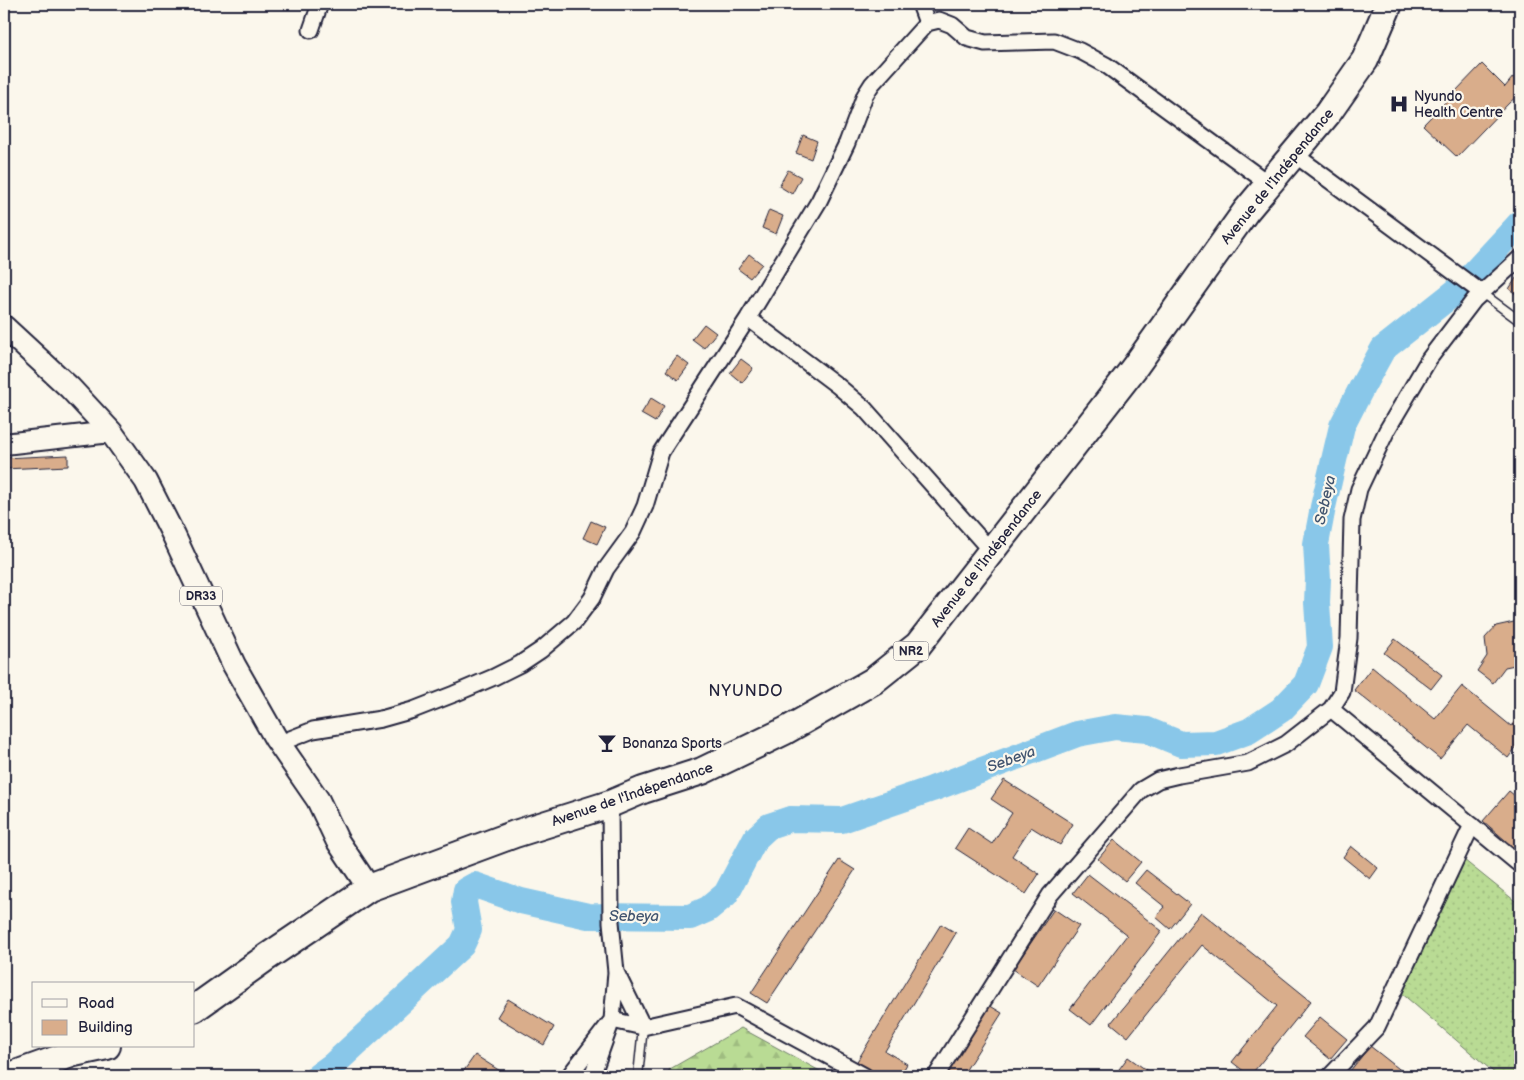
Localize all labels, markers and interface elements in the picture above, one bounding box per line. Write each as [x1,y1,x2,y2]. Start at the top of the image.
place label: Nyundo Health Centre [1414,88,1503,121]
hospital icon: Nyundo Health Centre [1388,93,1410,115]
street label: Avenue de l'Indépendance [1217,105,1337,248]
water label: Sebeya [1311,474,1340,527]
street label: Avenue de l'Indépendance [927,486,1045,630]
road number: DR33 [180,586,222,606]
road number: NR2 [894,641,928,660]
district label: NYUNDO [709,682,783,701]
bar icon: Bonanza Sports [596,732,618,754]
place label: Bonanza Sports [622,735,722,752]
water label: Sebeya [984,742,1038,777]
street label: Avenue de l'Indépendance [549,759,715,830]
water label: Sebeya [609,907,659,926]
legend [32,982,195,1048]
text: Road [78,994,114,1013]
text: Building [78,1018,133,1037]

